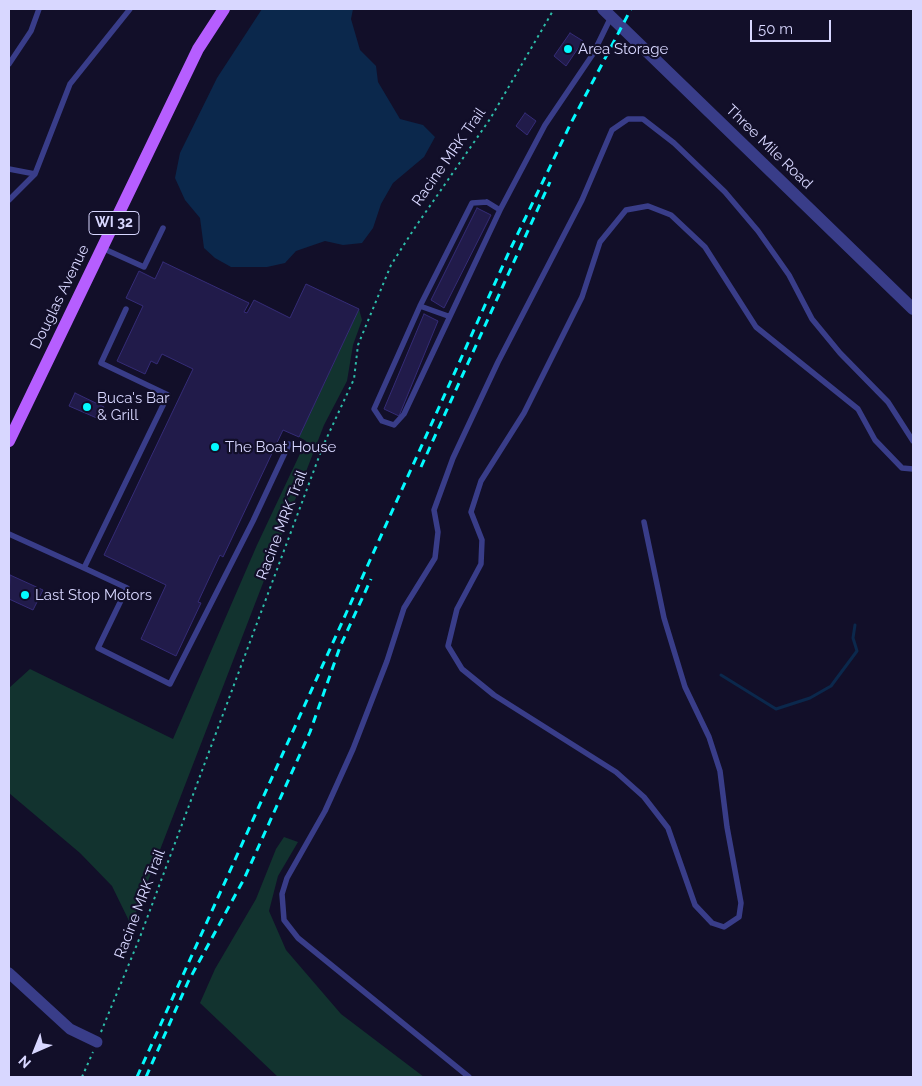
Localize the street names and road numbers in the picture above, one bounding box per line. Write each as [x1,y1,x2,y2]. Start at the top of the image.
street label: Three Mile Road [722,101,816,193]
street label: Racine MRK Trail [408,104,490,210]
road number: WI 32 [89,212,139,234]
street label: Douglas Avenue [27,242,93,352]
street label: Racine MRK Trail [253,468,311,582]
street label: Racine MRK Trail [111,847,169,961]

